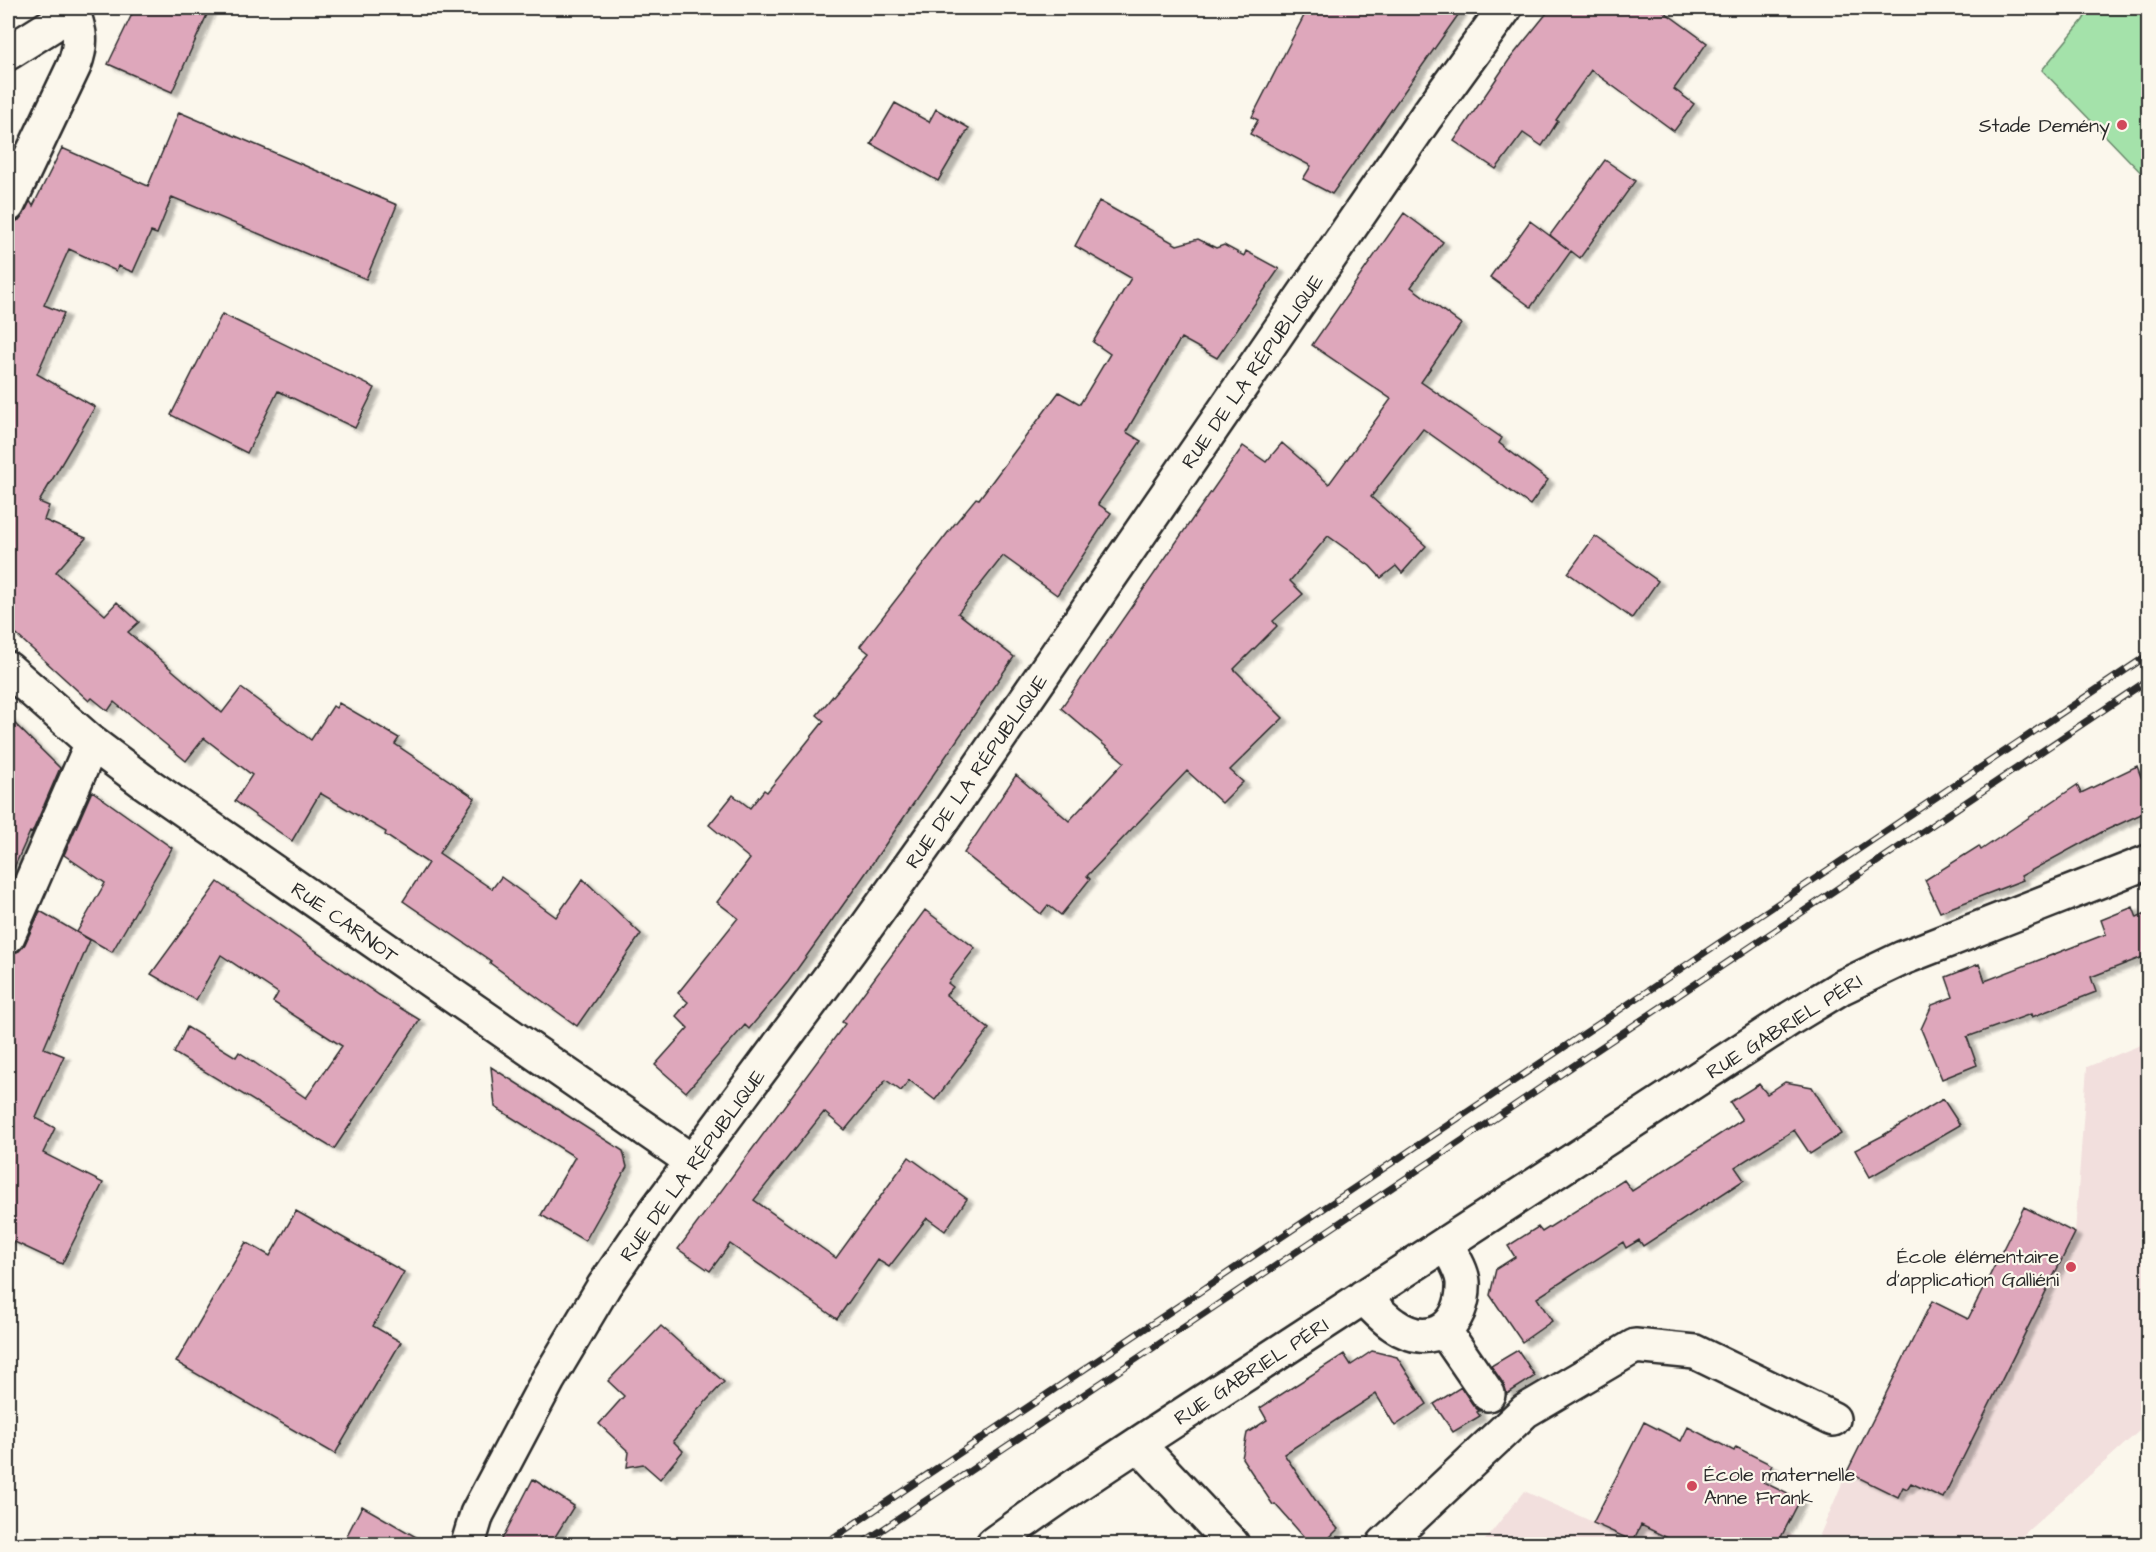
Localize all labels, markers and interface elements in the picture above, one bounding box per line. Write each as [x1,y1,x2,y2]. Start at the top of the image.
place label: Stade Demény [1979,112,2110,141]
marker: Stade Demény [2115,118,2129,132]
street label: RUE DE LA RÉPUBLIQUE [1175,269,1331,474]
street label: RUE DE LA RÉPUBLIQUE [899,669,1055,874]
street label: RUE CARNOT [285,876,404,970]
street label: RUE GABRIEL PÉRI [1701,968,1868,1086]
street label: RUE DE LA RÉPUBLIQUE [614,1064,772,1267]
place label: École élémentaire d'application Galliéni [1887,1243,2059,1294]
marker: École élémentaire d'application Galliéni [2064,1260,2078,1274]
street label: RUE GABRIEL PÉRI [1169,1311,1334,1432]
place label: École maternelle Anne Frank [1704,1461,1856,1512]
marker: École maternelle Anne Frank [1685,1479,1699,1493]

